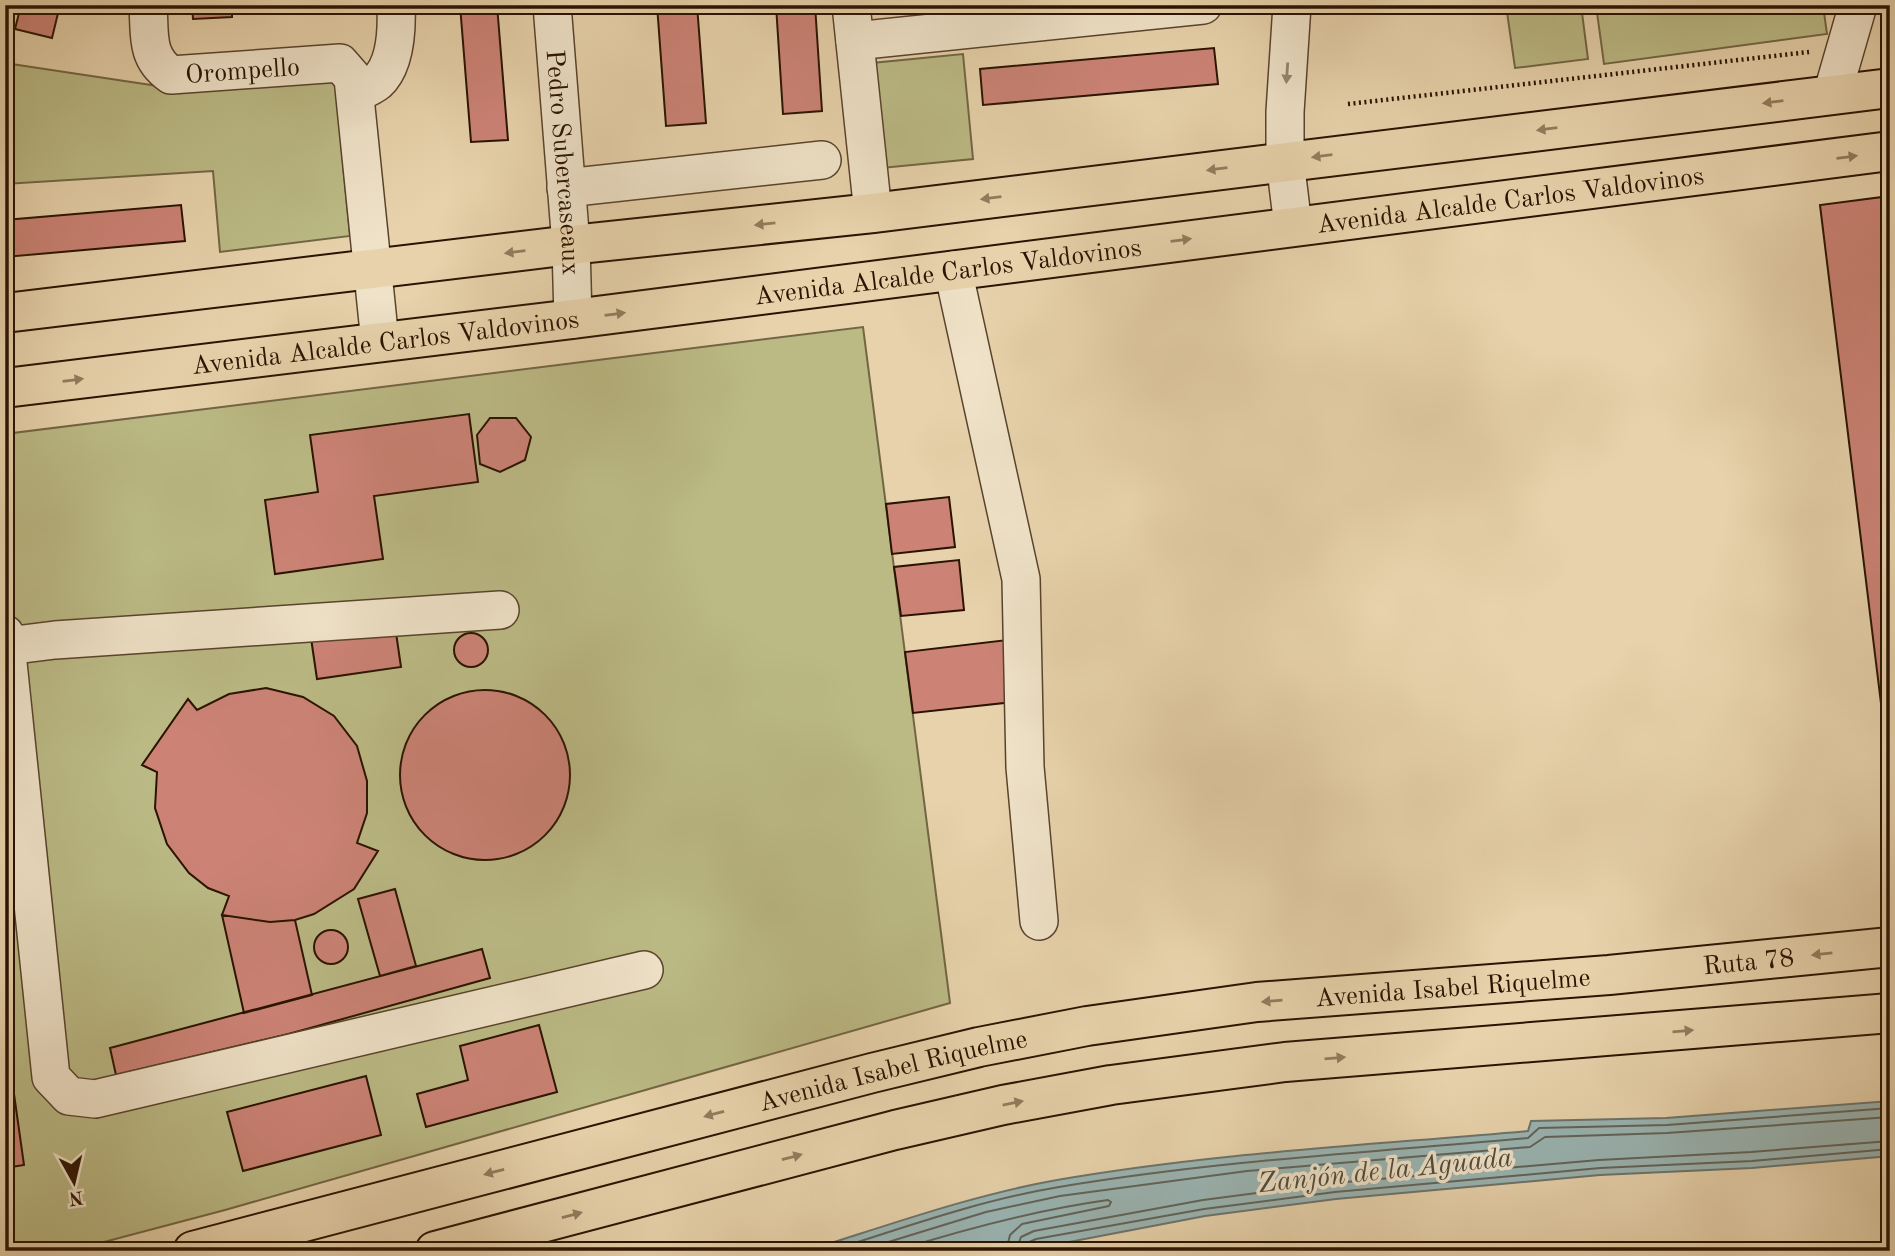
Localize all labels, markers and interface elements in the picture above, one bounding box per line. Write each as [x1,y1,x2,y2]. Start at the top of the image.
street label: Pedro Subercaseaux [541,49,583,276]
street label: Orompello [184,55,301,89]
one-way arrow [1282,63,1293,85]
one-way arrow [1762,97,1784,108]
one-way arrow [1536,124,1558,135]
one-way arrow [1310,151,1332,162]
one-way arrow [1836,151,1858,162]
one-way arrow [1206,164,1228,175]
street label: Avenida Alcalde Carlos Valdovinos [1315,164,1706,239]
one-way arrow [980,192,1002,203]
one-way arrow [754,219,776,230]
one-way arrow [1170,235,1192,246]
street label: Avenida Alcalde Carlos Valdovinos [753,236,1143,311]
one-way arrow [504,246,526,257]
street label: Avenida Alcalde Carlos Valdovinos [190,307,581,380]
one-way arrow [604,308,626,319]
one-way arrow [62,374,84,385]
street label: Ruta 78 [1702,946,1796,981]
one-way arrow [1811,949,1833,960]
street label: Avenida Isabel Riquelme [1314,965,1591,1012]
one-way arrow [1261,996,1283,1007]
one-way arrow [1672,1025,1694,1036]
street label: Avenida Isabel Riquelme [756,1027,1030,1117]
one-way arrow [1325,1052,1347,1063]
one-way arrow [1002,1098,1024,1109]
one-way arrow [703,1109,725,1120]
water label: Zanjón de la Aguada [1257,1145,1514,1199]
north arrow [38,1148,108,1218]
one-way arrow [781,1151,803,1162]
one-way arrow [483,1167,505,1178]
text: N [67,1186,85,1207]
one-way arrow [561,1209,583,1220]

